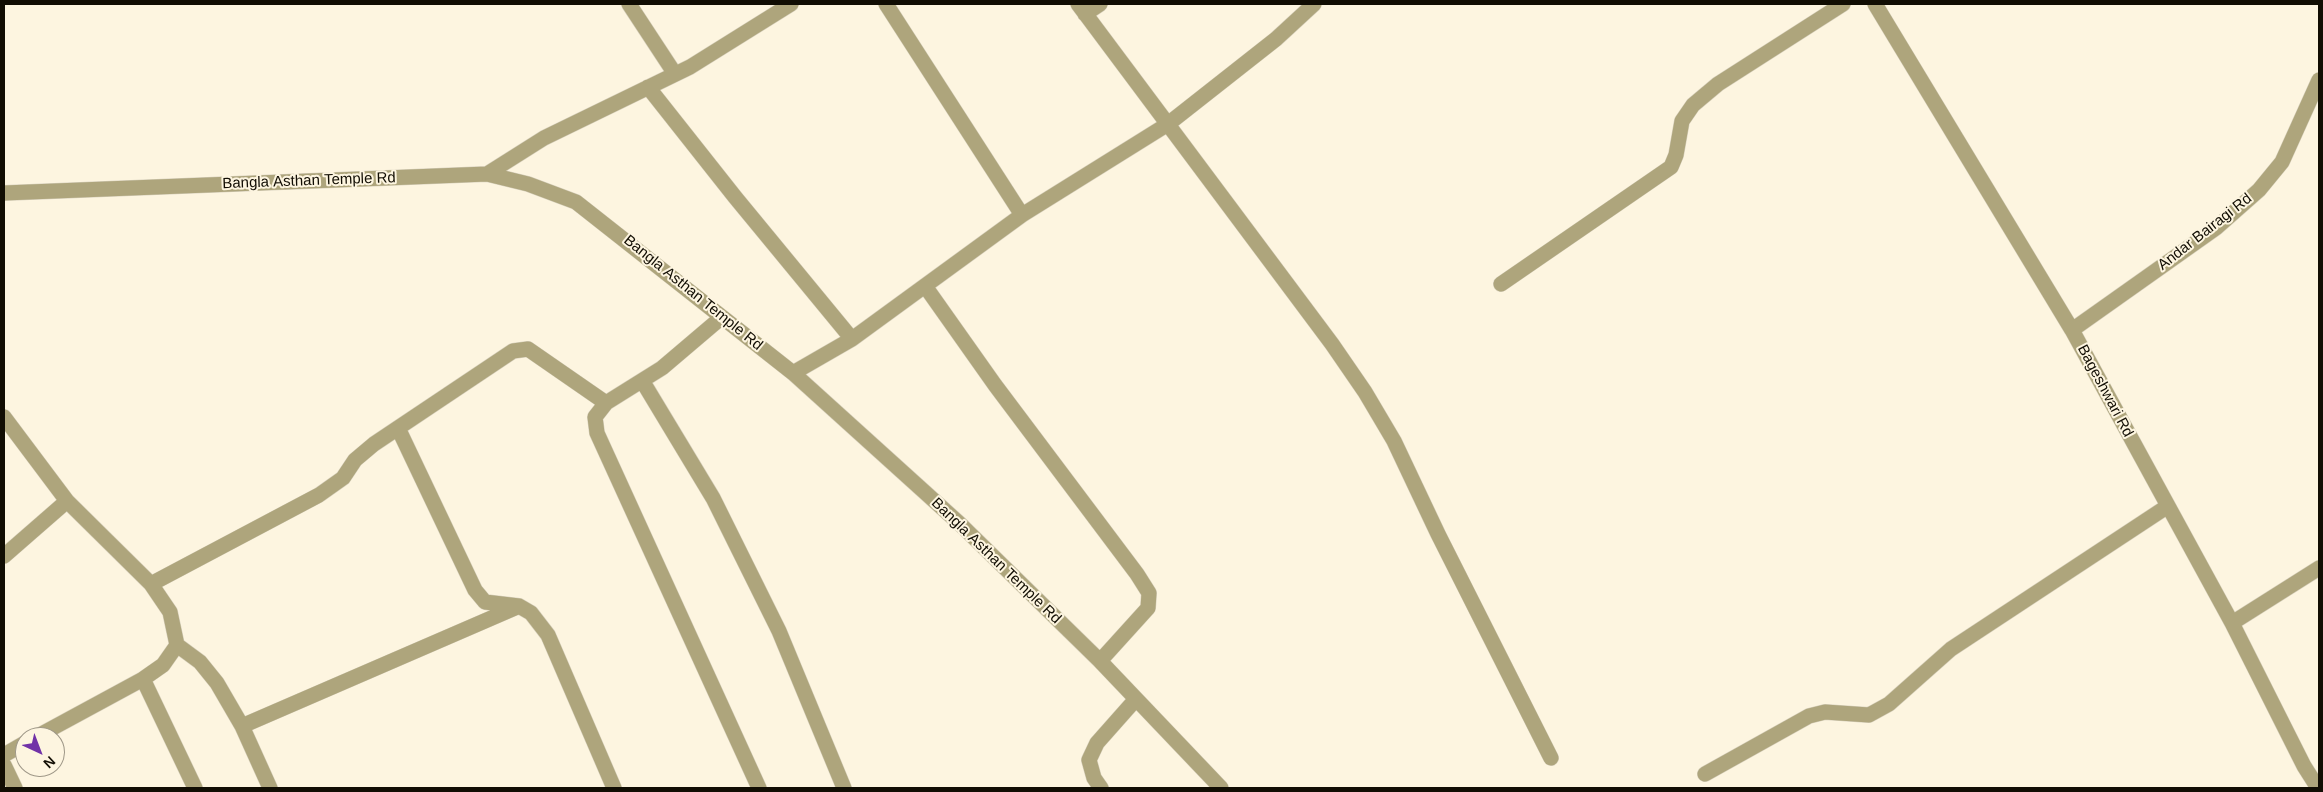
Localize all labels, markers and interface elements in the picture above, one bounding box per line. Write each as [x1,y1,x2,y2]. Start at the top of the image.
street label: Bangla Asthan Temple Rd [222,169,396,193]
street label: Andar Bairagi Rd [2154,190,2256,274]
street label: Bangla Asthan Temple Rd [620,231,766,355]
street label: Bageshwari Rd [2073,342,2137,440]
street label: Bangla Asthan Temple Rd [927,494,1065,628]
north arrow [15,727,65,777]
text: N [40,753,59,772]

